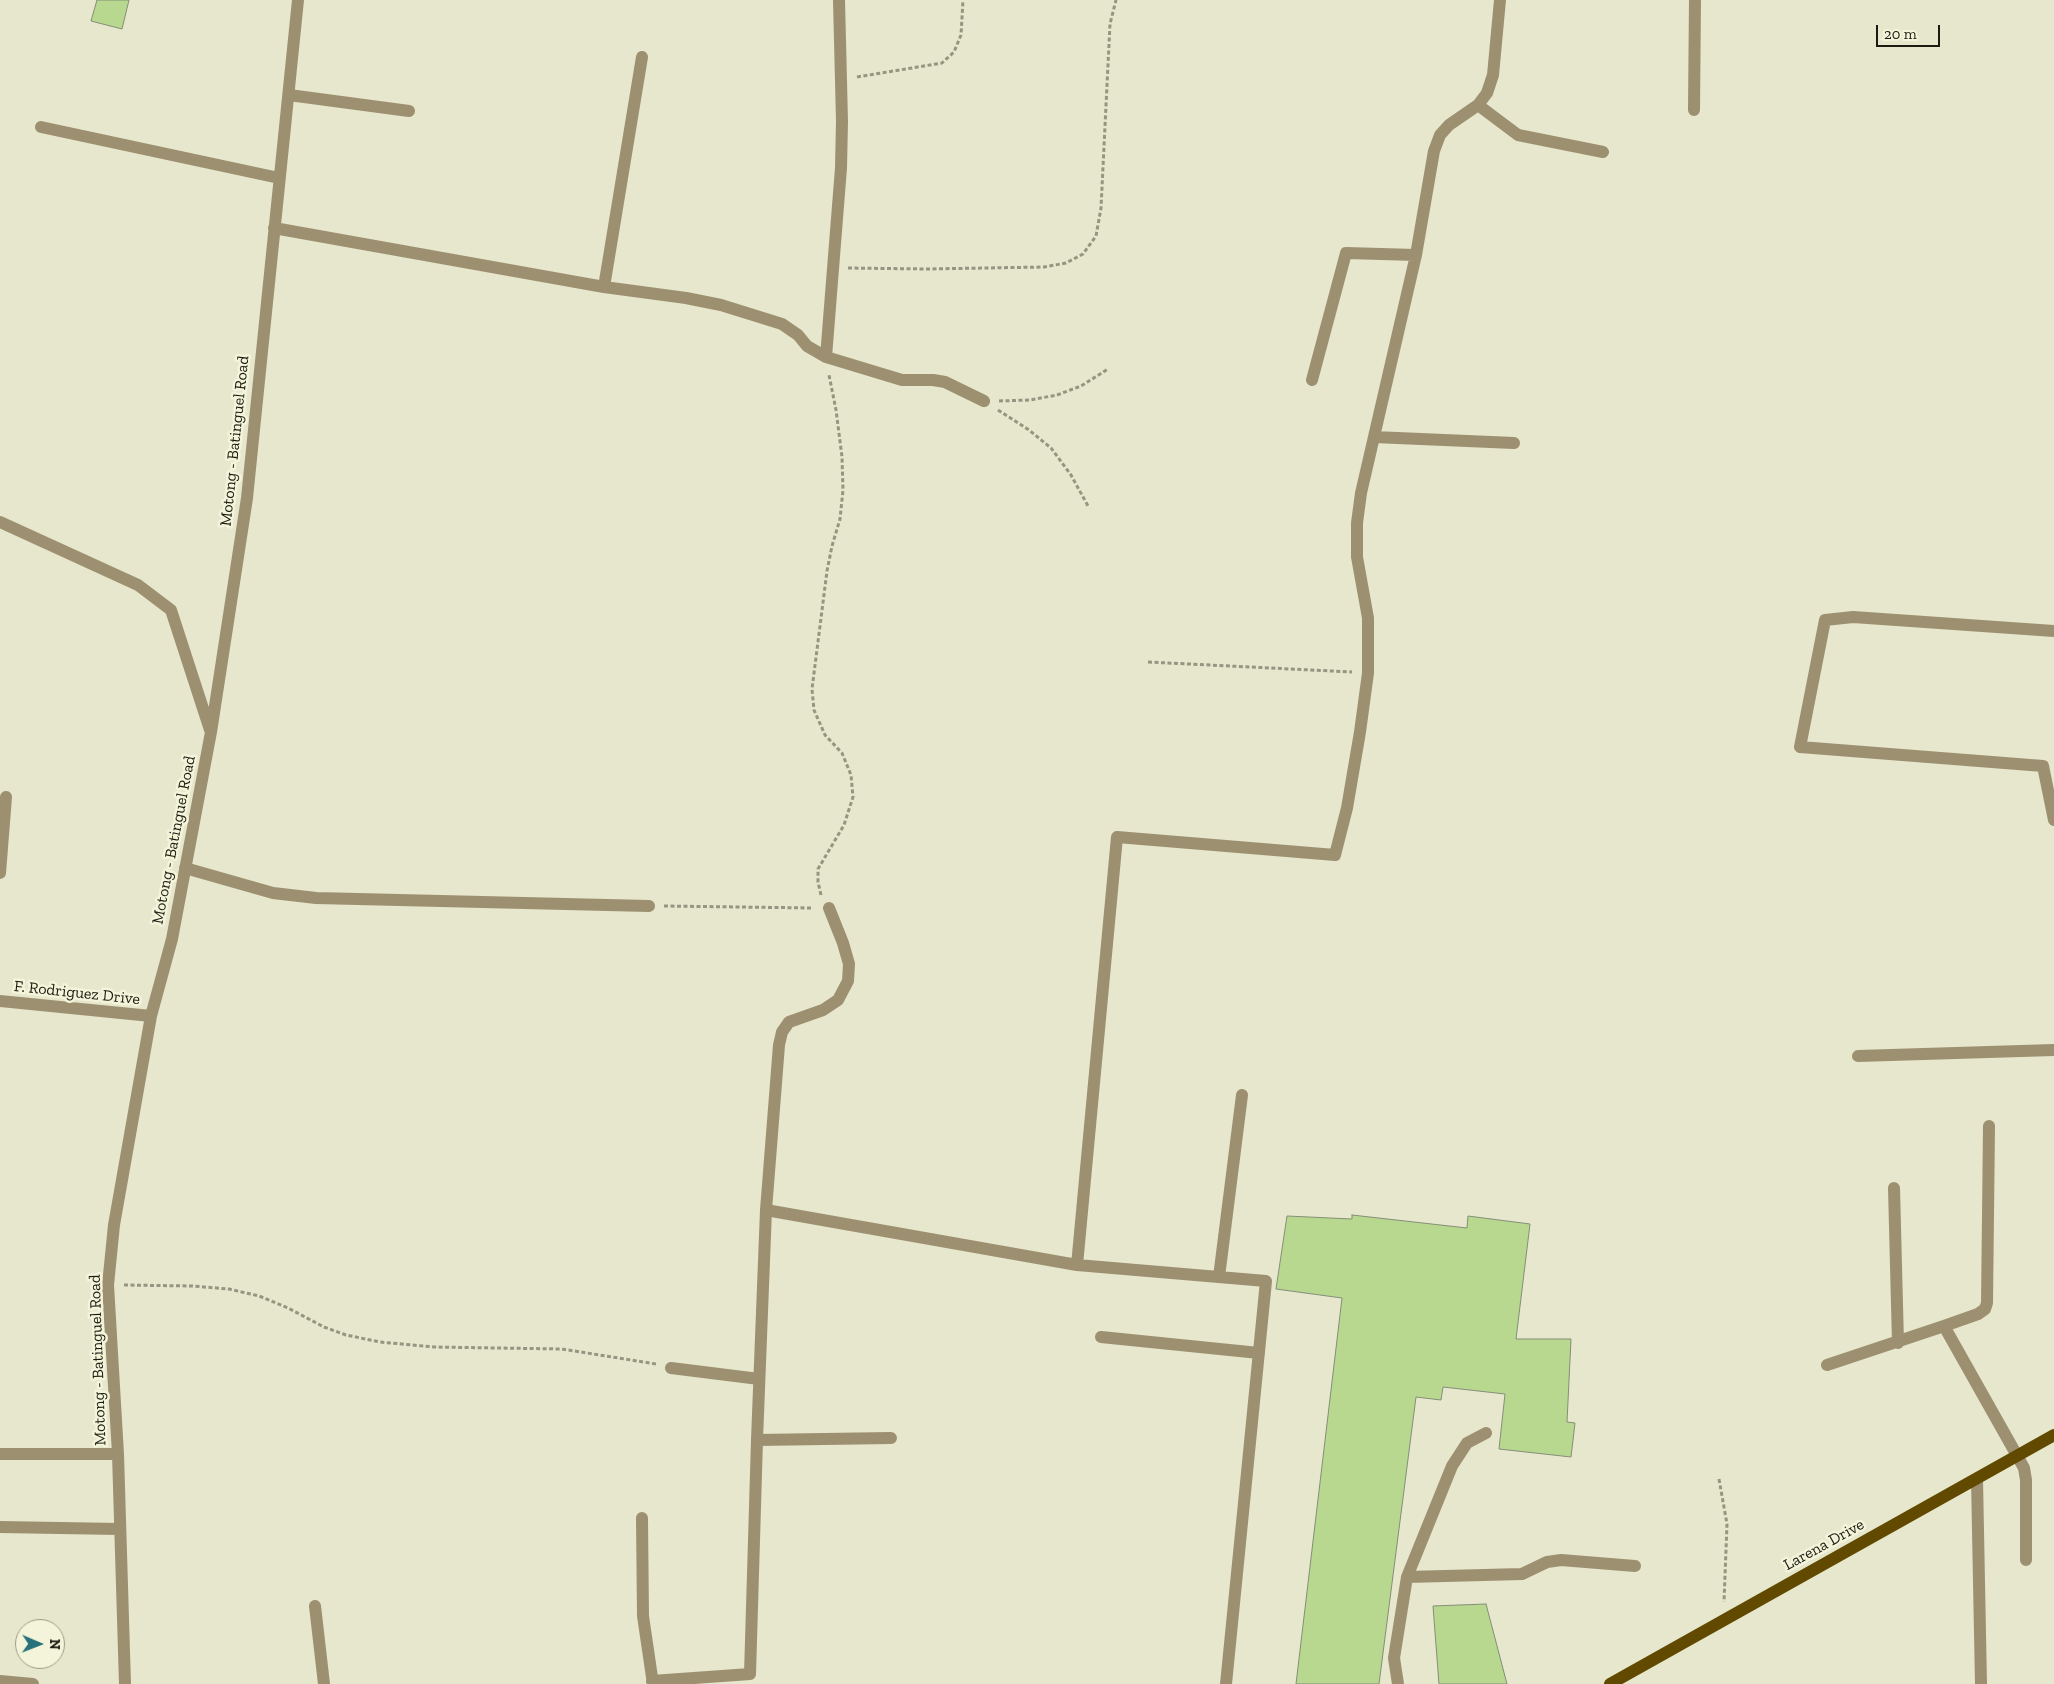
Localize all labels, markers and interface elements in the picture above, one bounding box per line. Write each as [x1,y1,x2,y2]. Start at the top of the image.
scale bar [1879,15,1943,47]
text: 20 m [1884,25,1917,43]
street label: Motong - Batinguel Road [216,355,254,527]
street label: Motong - Batinguel Road [148,754,200,926]
street label: F. Rodriguez Drive [13,977,141,1009]
street label: Motong - Batinguel Road [85,1274,111,1446]
street label: Larena Drive [1780,1515,1868,1575]
north arrow [15,1619,65,1669]
text: N [46,1639,63,1650]

